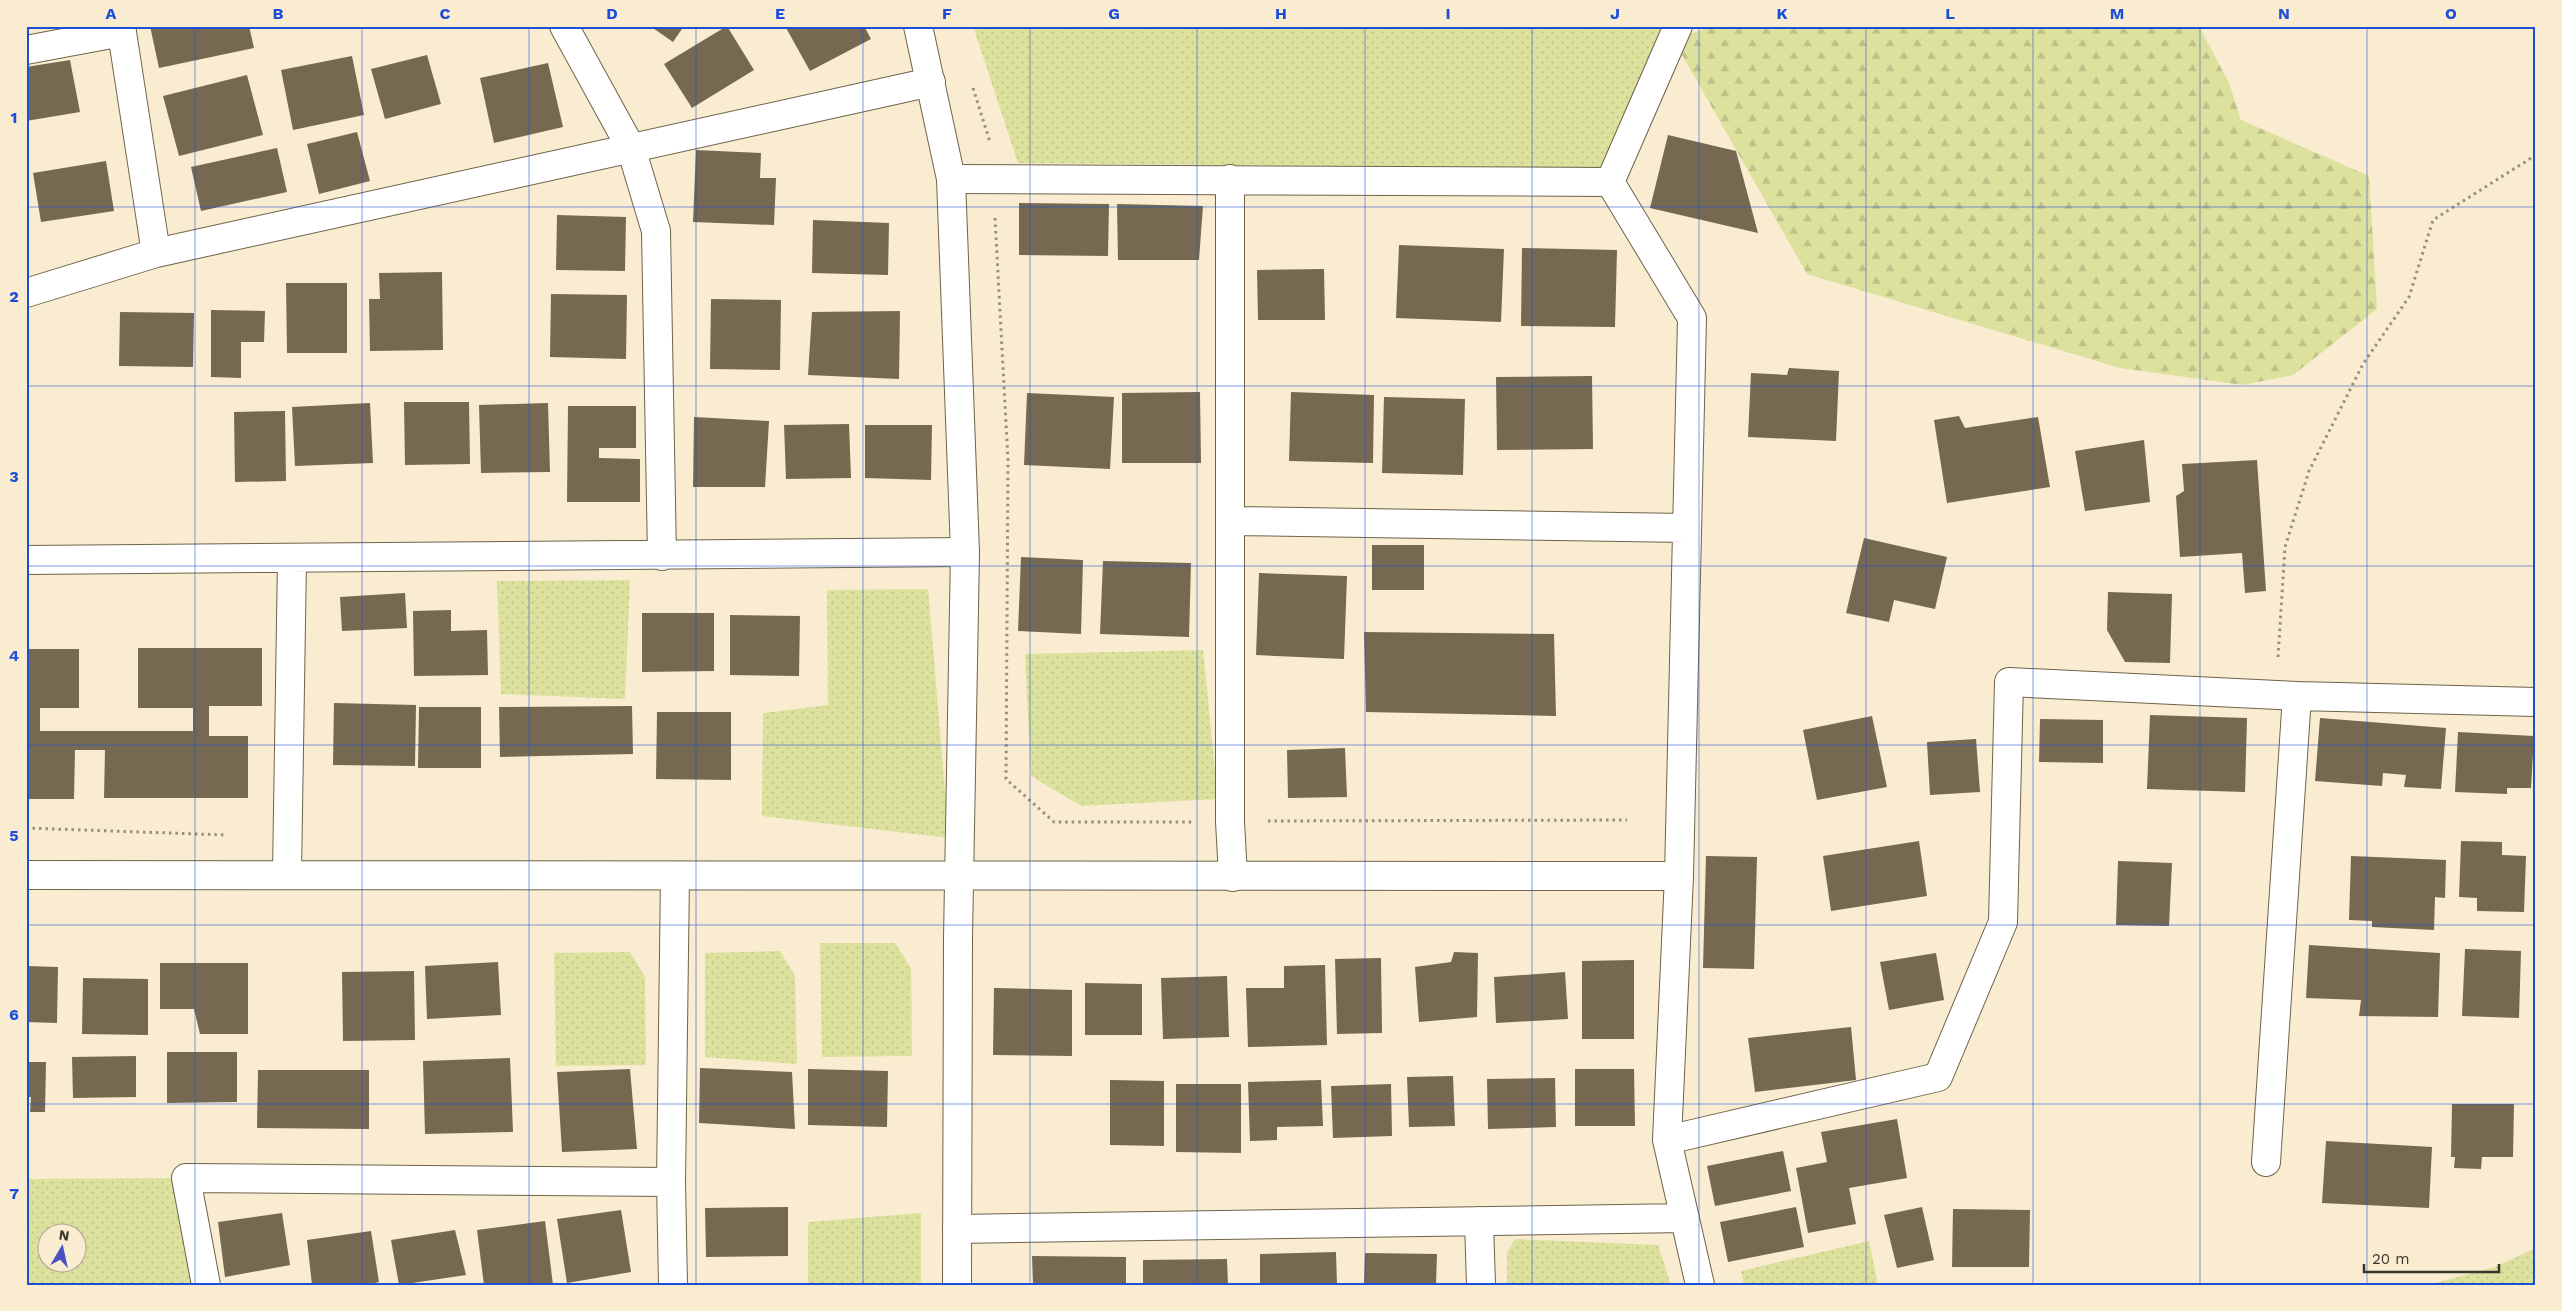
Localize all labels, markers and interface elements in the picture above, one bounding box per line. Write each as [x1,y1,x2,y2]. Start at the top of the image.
text: A [106,4,117,23]
text: B [273,4,284,23]
text: C [440,4,451,23]
text: D [606,4,618,23]
text: E [775,4,785,23]
text: F [942,4,952,23]
text: G [1108,4,1120,23]
text: H [1275,4,1287,23]
text: I [1445,4,1451,23]
text: J [1610,4,1620,23]
text: K [1776,4,1788,23]
text: L [1945,4,1955,23]
text: M [2110,4,2124,23]
text: N [2278,4,2290,23]
text: O [2445,4,2457,23]
text: 1 [11,108,17,127]
text: 2 [9,287,19,306]
text: 3 [9,467,19,486]
text: 4 [9,646,19,665]
text: 5 [9,826,19,845]
text: 6 [9,1005,19,1024]
text: 7 [9,1184,19,1203]
north arrow [38,1224,88,1274]
text: N [58,1226,70,1244]
scale bar [2364,1241,2500,1273]
text: 20 m [2372,1250,2410,1268]

